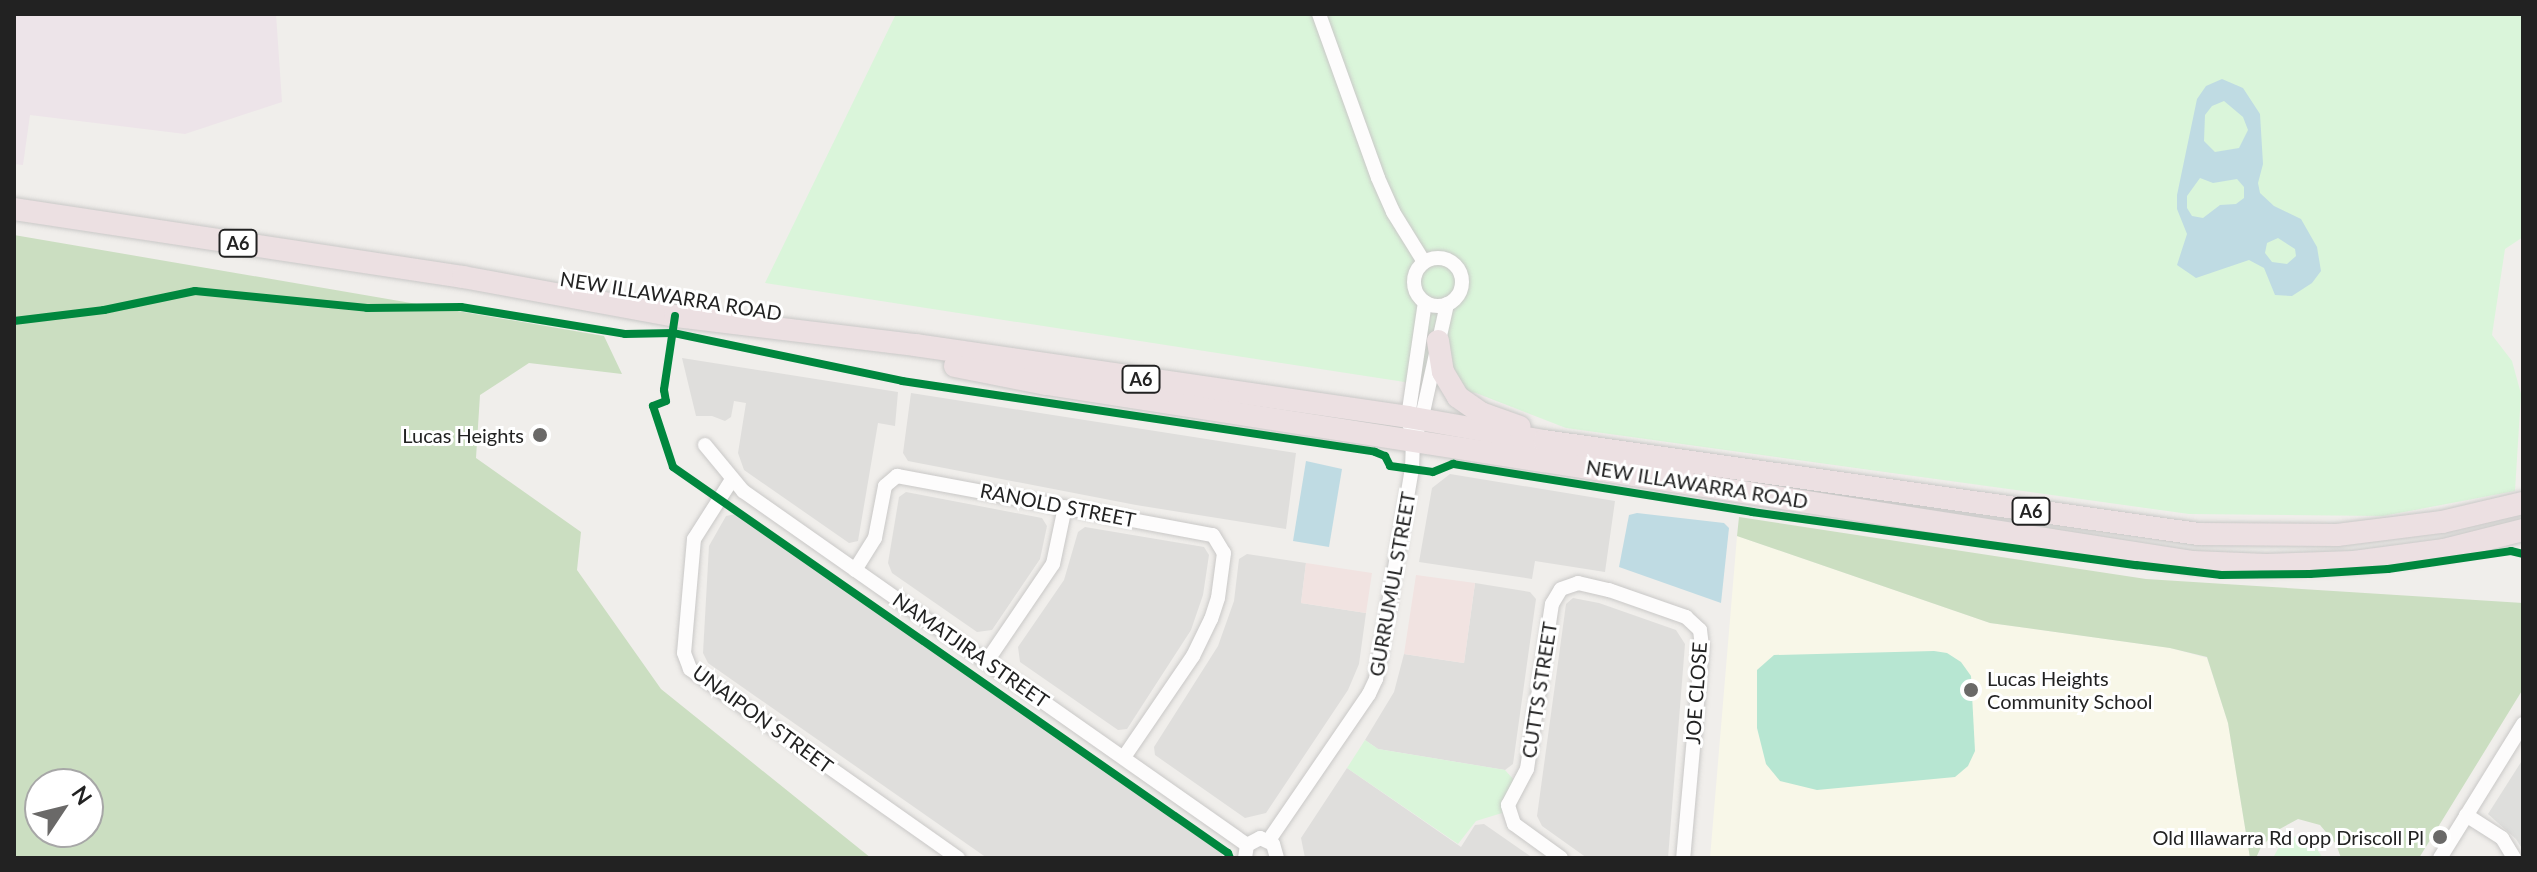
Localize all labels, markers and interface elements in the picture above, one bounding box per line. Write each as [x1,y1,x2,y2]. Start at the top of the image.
road number: A6 [218,229,258,257]
street label: NEW ILLAWARRA ROAD [558,267,784,325]
road number: A6 [1121,365,1161,393]
place label: Lucas Heights [402,423,524,447]
marker: Lucas Heights [531,426,549,444]
street label: NEW ILLAWARRA ROAD [1584,455,1810,513]
street label: RANOLD STREET [978,478,1138,532]
street label: GURRUMUL STREET [1364,489,1420,679]
road number: A6 [2011,497,2051,525]
street label: NAMATJIRA STREET [888,587,1054,713]
street label: CUTTS STREET [1516,620,1562,760]
street label: JOE CLOSE [1680,641,1712,745]
street label: UNAIPON STREET [688,660,838,778]
place label: Lucas Heights Community School [1987,666,2153,713]
marker: Lucas Heights Community School [1962,681,1980,699]
north arrow [24,768,104,848]
text: N [67,780,98,810]
place label: Old Illawarra Rd opp Driscoll Pl [2152,825,2424,849]
marker: Old Illawarra Rd opp Driscoll Pl [2431,828,2449,846]

